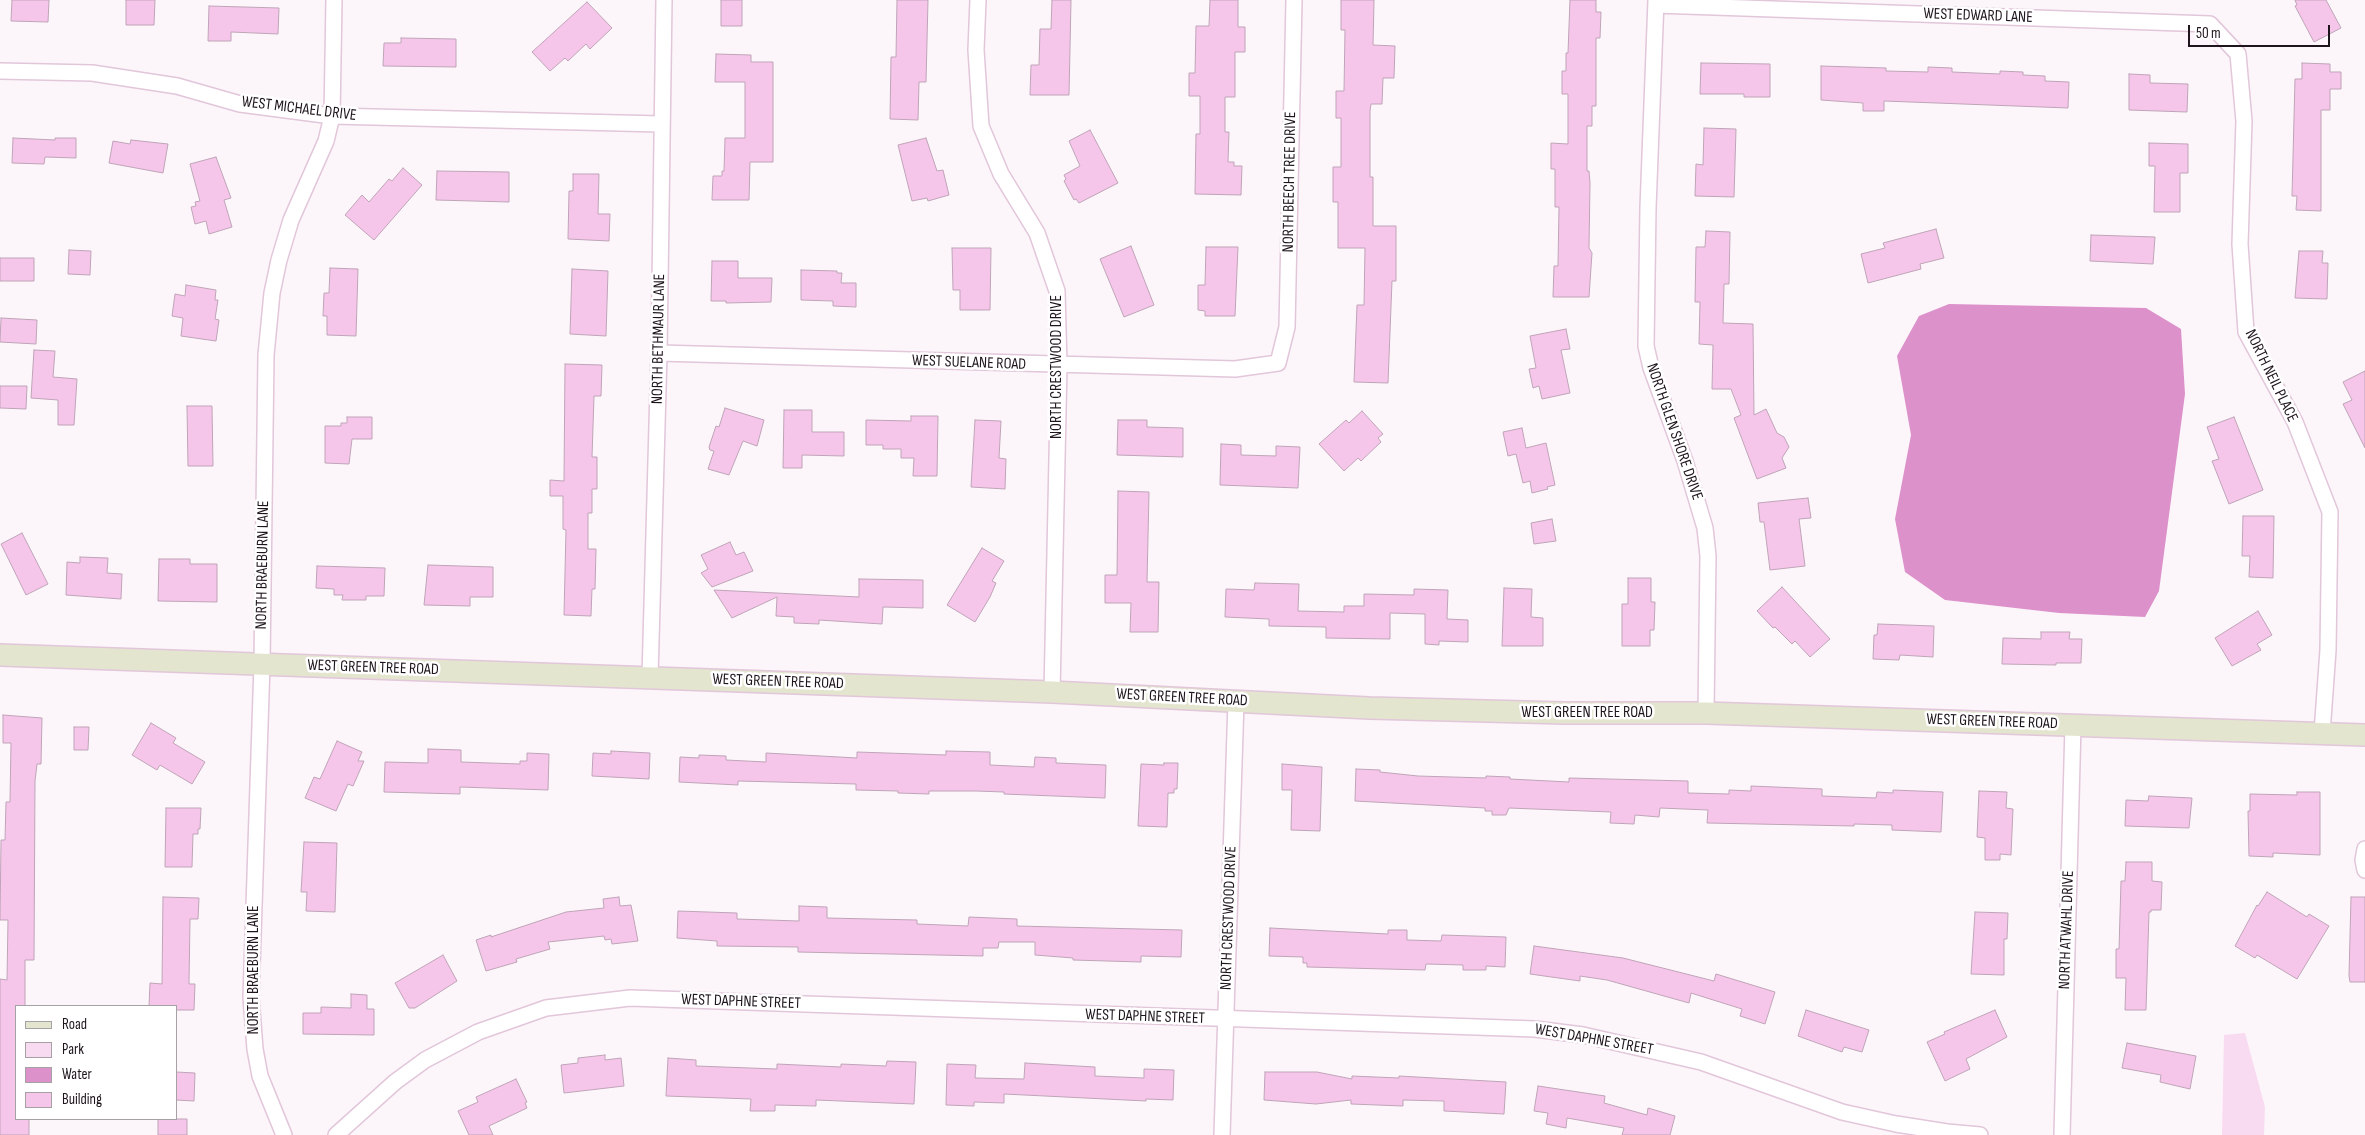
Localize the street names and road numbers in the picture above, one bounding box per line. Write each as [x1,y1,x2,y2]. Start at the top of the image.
street label: WEST EDWARD LANE [1923,4,2033,28]
street label: WEST MICHAEL DRIVE [240,92,358,126]
street label: NORTH BEECH TREE DRIVE [1279,111,1301,253]
street label: NORTH BETHMAUR LANE [648,274,670,404]
street label: NORTH CRESTWOOD DRIVE [1047,295,1067,439]
street label: NORTH NEIL PLACE [2240,327,2302,425]
street label: WEST SUELANE ROAD [912,351,1026,375]
street label: NORTH GLEN SHORE DRIVE [1642,361,1706,503]
street label: NORTH BRAEBURN LANE [252,500,274,630]
street label: WEST GREEN TREE ROAD [307,656,439,680]
street label: WEST GREEN TREE ROAD [712,670,844,694]
street label: WEST GREEN TREE ROAD [1116,685,1248,711]
street label: WEST GREEN TREE ROAD [1521,703,1653,723]
street label: WEST GREEN TREE ROAD [1926,710,2058,734]
street label: NORTH CRESTWOOD DRIVE [1217,846,1241,990]
street label: NORTH ATWAHL DRIVE [2055,870,2079,990]
street label: NORTH BRAEBURN LANE [244,906,264,1034]
street label: WEST DAPHNE STREET [681,990,801,1014]
street label: WEST DAPHNE STREET [1085,1005,1205,1029]
street label: WEST DAPHNE STREET [1533,1020,1655,1060]

